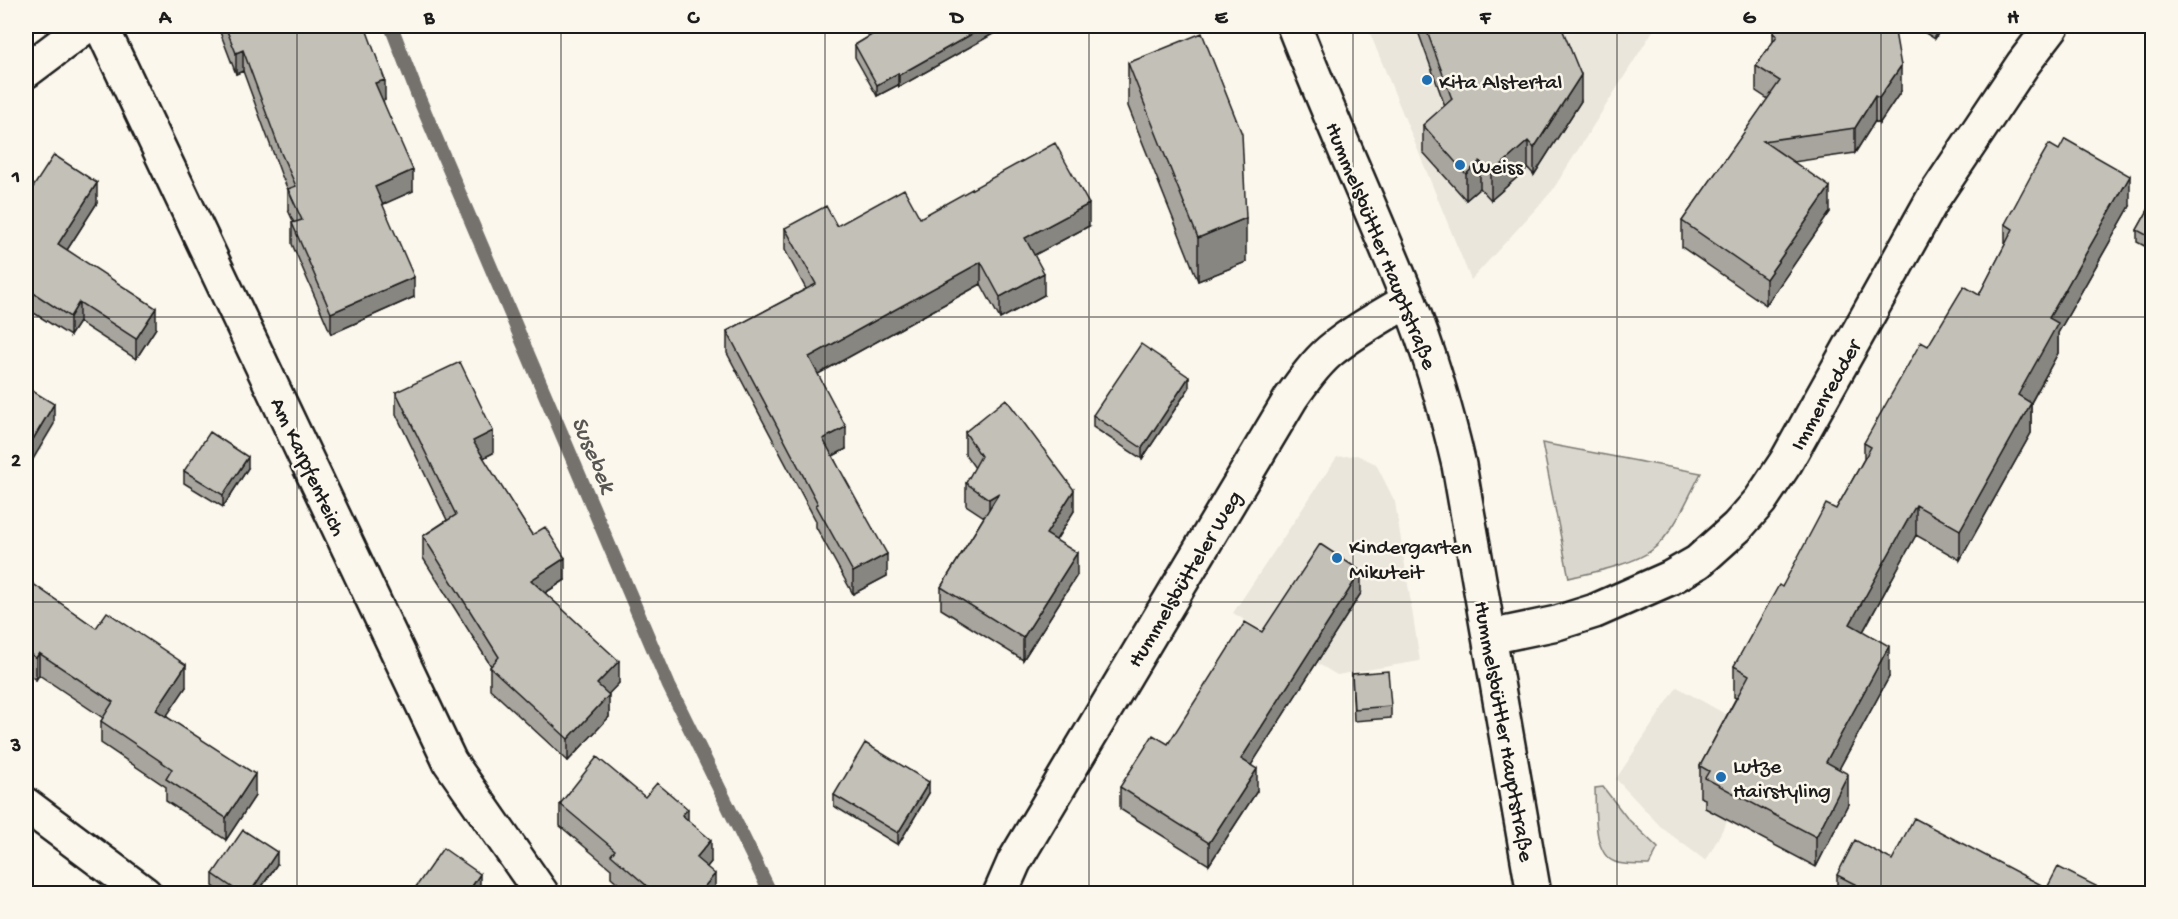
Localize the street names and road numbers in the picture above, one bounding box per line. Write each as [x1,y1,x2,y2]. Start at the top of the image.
street label: Hummelsbüttler Hauptstraße [1318,119,1441,374]
street label: Immenredder [1786,334,1870,456]
street label: Am Karpfenteich [263,394,350,541]
street label: Hummelsbütteler Weg [1123,487,1249,673]
street label: Hummelsbüttler Hauptstraße [1466,599,1538,865]

